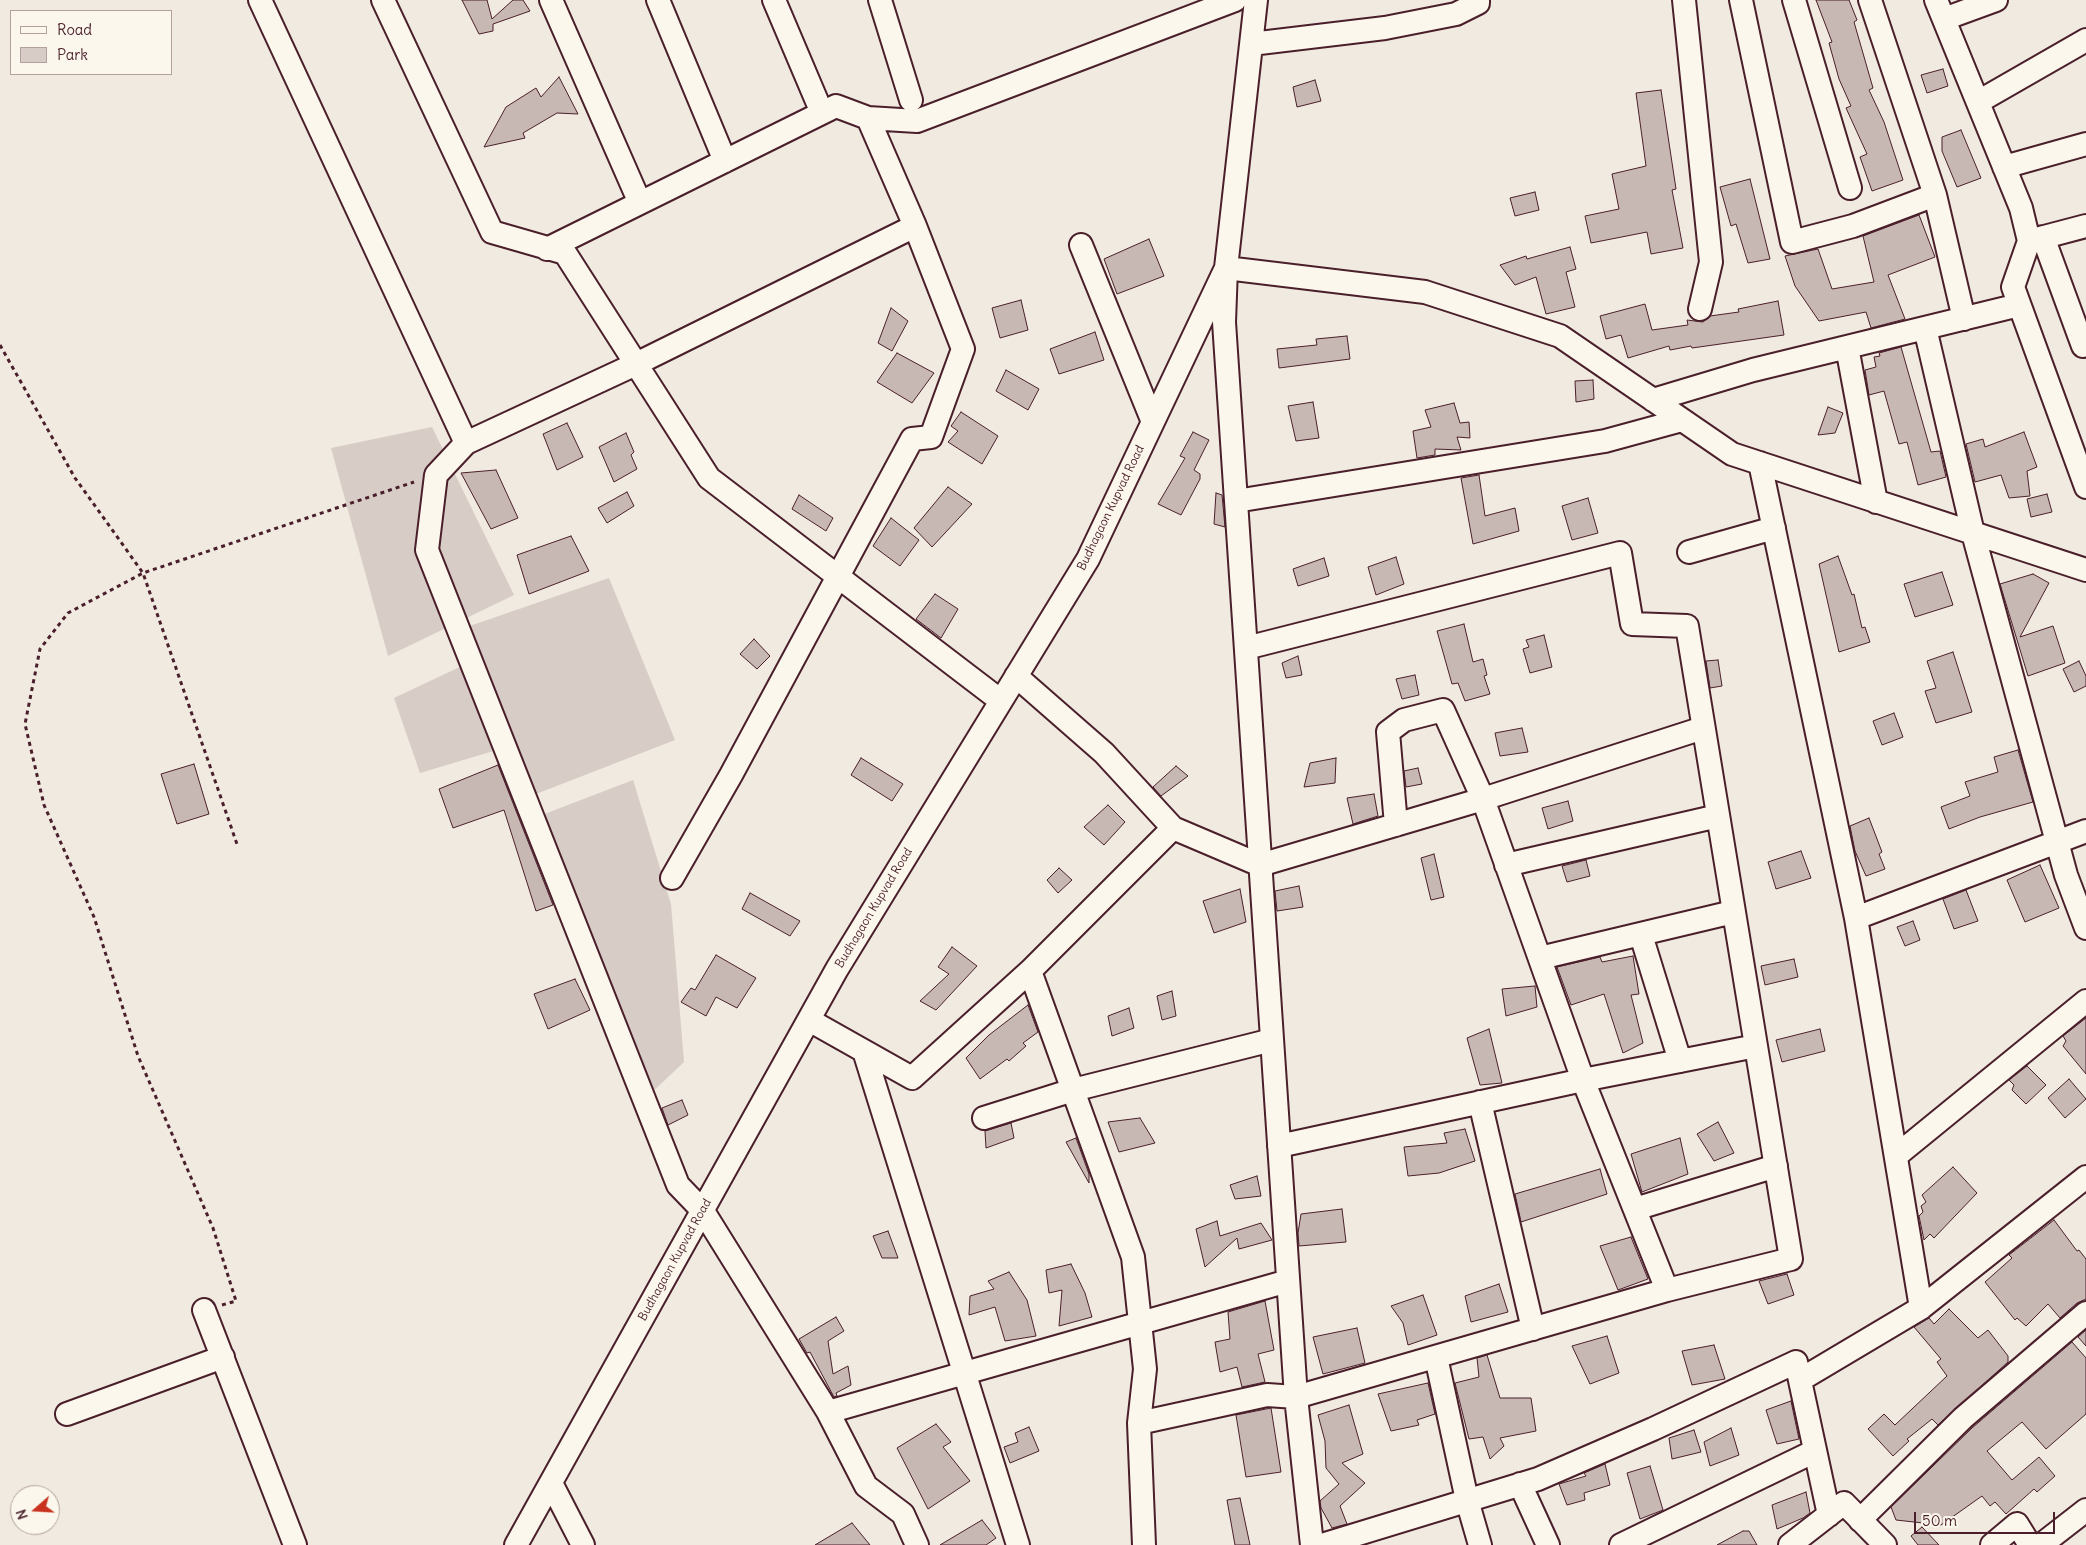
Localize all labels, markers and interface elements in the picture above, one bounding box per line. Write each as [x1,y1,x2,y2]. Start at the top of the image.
legend [10,10,172,75]
text: Road [57,20,92,39]
text: Park [57,45,88,64]
street label: Budhagaon Kupvad Road [1074,443,1148,573]
street label: Budhagaon Kupvad Road [832,845,916,971]
street label: Budhagaon Kupvad Road [635,1196,715,1324]
north arrow [10,1485,60,1535]
scale bar [1916,1502,2057,1534]
text: N [12,1507,32,1522]
text: 50 m [1922,1511,1957,1530]

